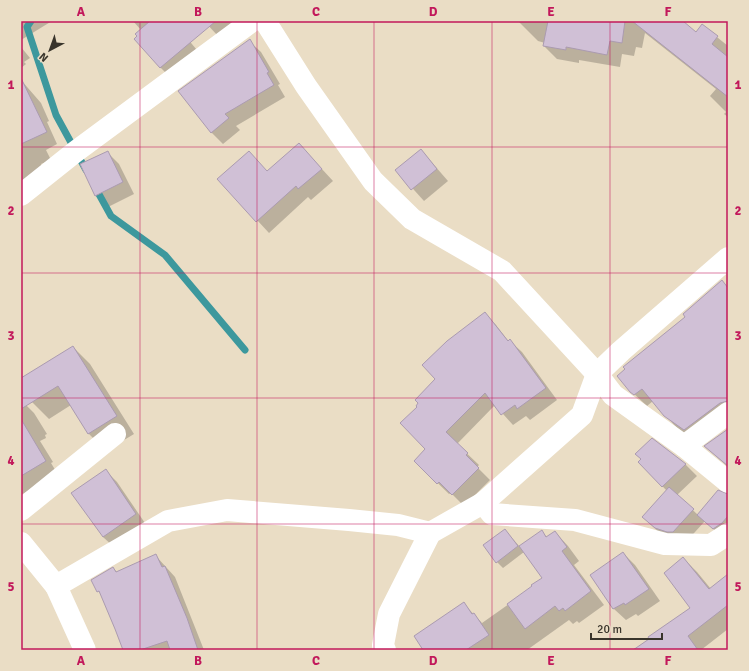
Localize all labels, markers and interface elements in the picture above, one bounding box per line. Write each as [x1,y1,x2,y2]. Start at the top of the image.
text: A [77,4,86,20]
text: B [194,4,202,20]
text: C [312,4,320,20]
text: D [429,4,438,20]
text: E [547,4,555,20]
text: F [665,4,672,20]
north arrow [30,30,70,70]
text: N [37,50,51,65]
text: 1 [7,77,15,93]
text: 1 [734,77,742,93]
text: 2 [7,203,15,219]
text: 2 [734,203,742,219]
text: 3 [7,328,15,344]
text: 3 [734,328,742,344]
text: 4 [7,453,15,469]
text: 4 [734,453,742,469]
text: 5 [7,579,15,595]
text: 5 [734,579,742,595]
scale bar [591,615,662,641]
text: 20 m [597,622,622,637]
text: A [77,653,86,669]
text: B [194,653,202,669]
text: C [312,653,320,669]
text: D [429,653,438,669]
text: E [547,653,555,669]
text: F [665,653,672,669]

